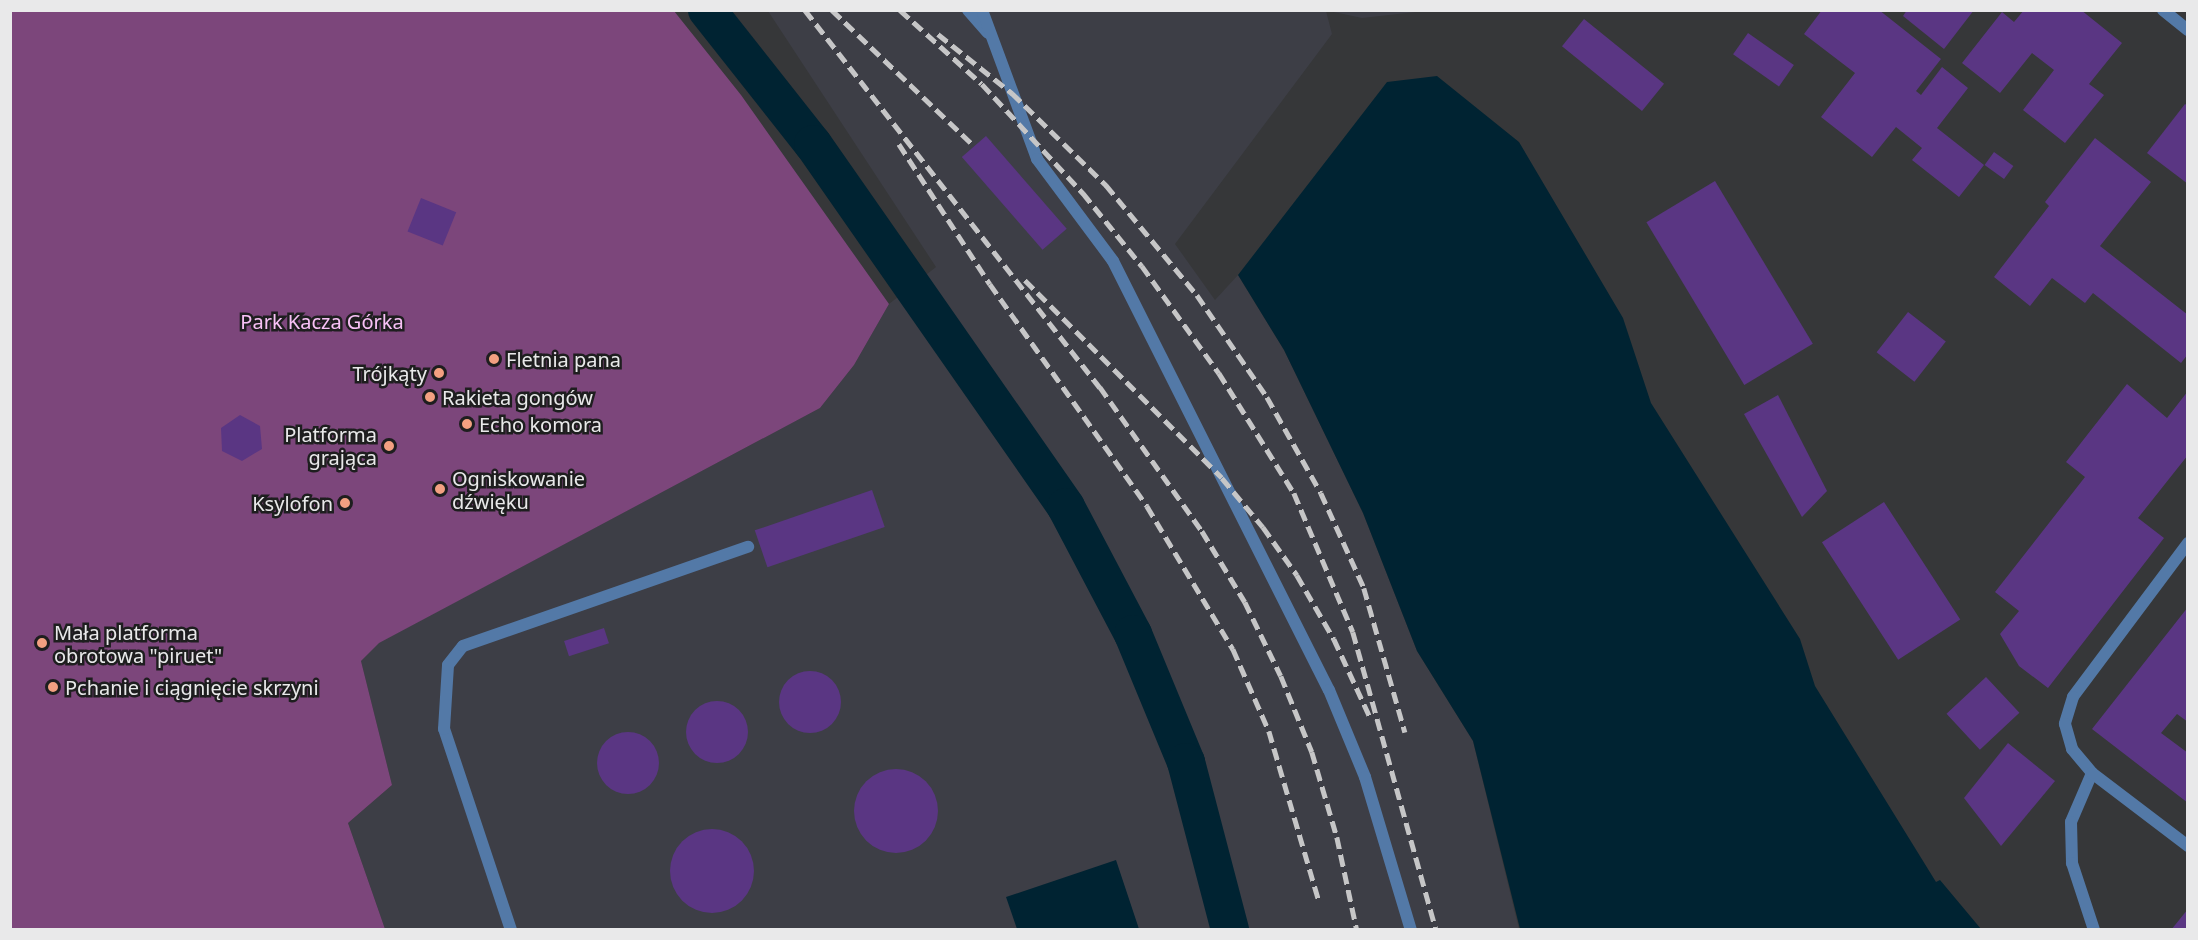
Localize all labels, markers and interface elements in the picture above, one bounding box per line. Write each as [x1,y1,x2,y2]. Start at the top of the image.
park label: Park Kacza Górka [240,309,404,333]
place label: Fletnia pana [506,347,621,371]
marker: Fletnia pana [487,352,501,366]
place label: Trójkąty [352,361,427,385]
marker: Trójkąty [432,366,446,380]
place label: Rakieta gongów [442,385,593,409]
marker: Rakieta gongów [423,390,437,404]
place label: Echo komora [479,412,602,436]
marker: Echo komora [460,417,474,431]
place label: Platforma grająca [284,422,377,469]
marker: Platforma grająca [382,439,396,453]
place label: Ogniskowanie dźwięku [452,466,585,513]
marker: Ogniskowanie dźwięku [433,482,447,496]
place label: Ksylofon [252,491,333,515]
marker: Ksylofon [338,496,352,510]
place label: Mała platforma obrotowa "piruet" [54,620,222,667]
marker: Mała platforma obrotowa "piruet" [35,636,49,650]
place label: Pchanie i ciągnięcie skrzyni [65,675,319,699]
marker: Pchanie i ciągnięcie skrzyni [46,680,60,694]

